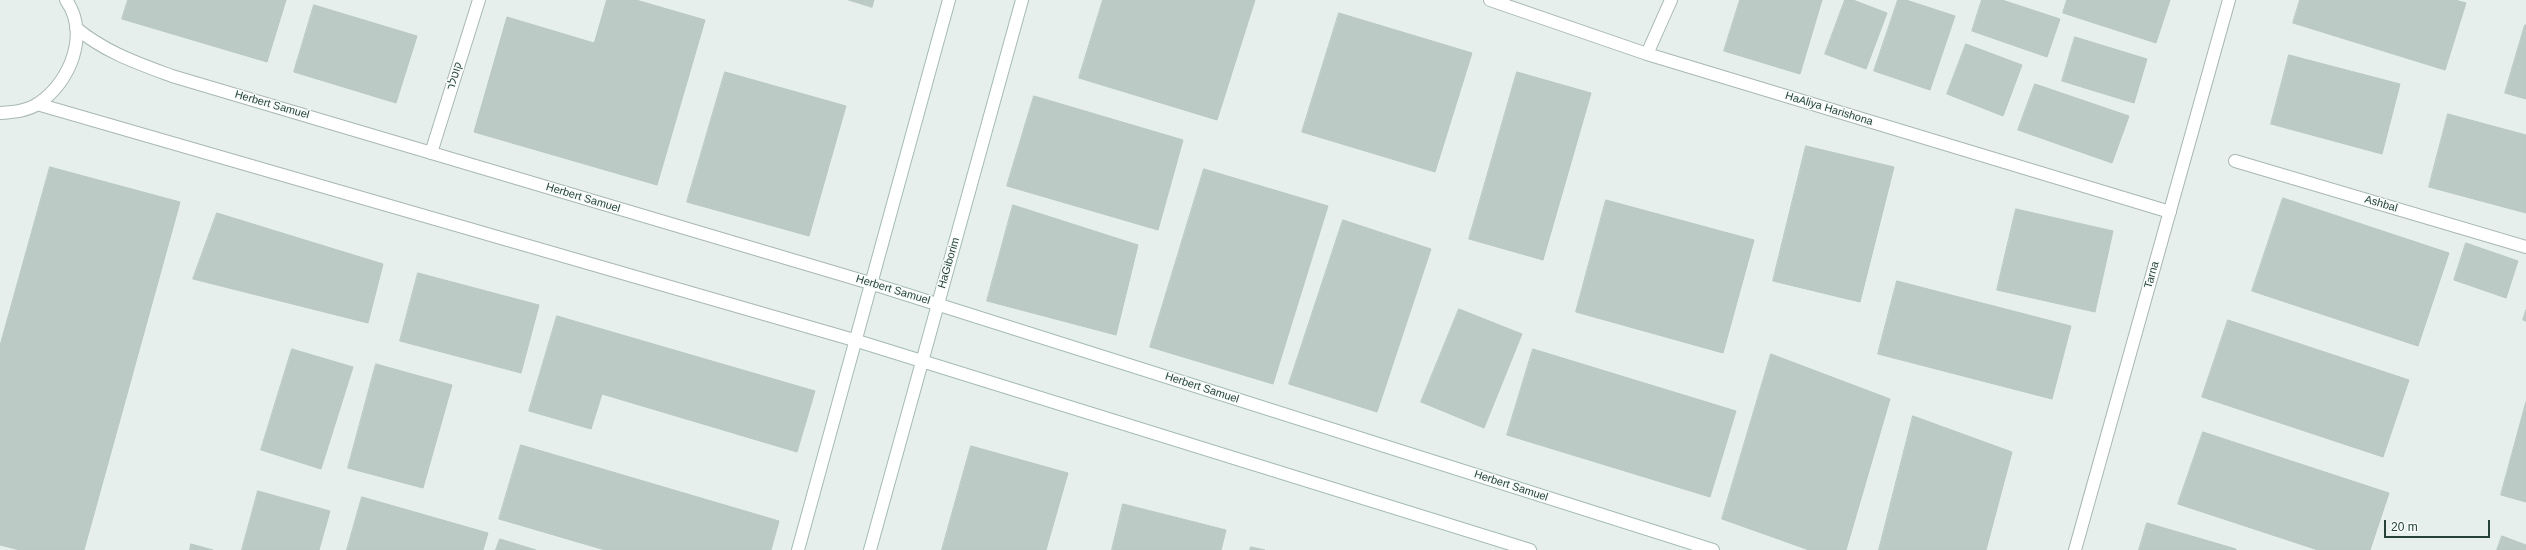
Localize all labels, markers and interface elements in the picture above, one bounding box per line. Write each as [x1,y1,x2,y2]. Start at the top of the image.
street label: קוטלר [445,61,465,91]
street label: Herbert Samuel [233,88,311,122]
street label: HaAliya Harishona [1784,89,1874,129]
street label: Herbert Samuel [544,180,622,216]
street label: Ashbal [2363,193,2399,215]
street label: HaGiborim [935,236,963,290]
street label: Tarna [2142,260,2162,290]
street label: Herbert Samuel [854,272,932,308]
street label: Herbert Samuel [1163,370,1241,406]
street label: Herbert Samuel [1472,468,1550,504]
scale bar [2386,512,2492,538]
text: 20 m [2391,520,2418,534]

